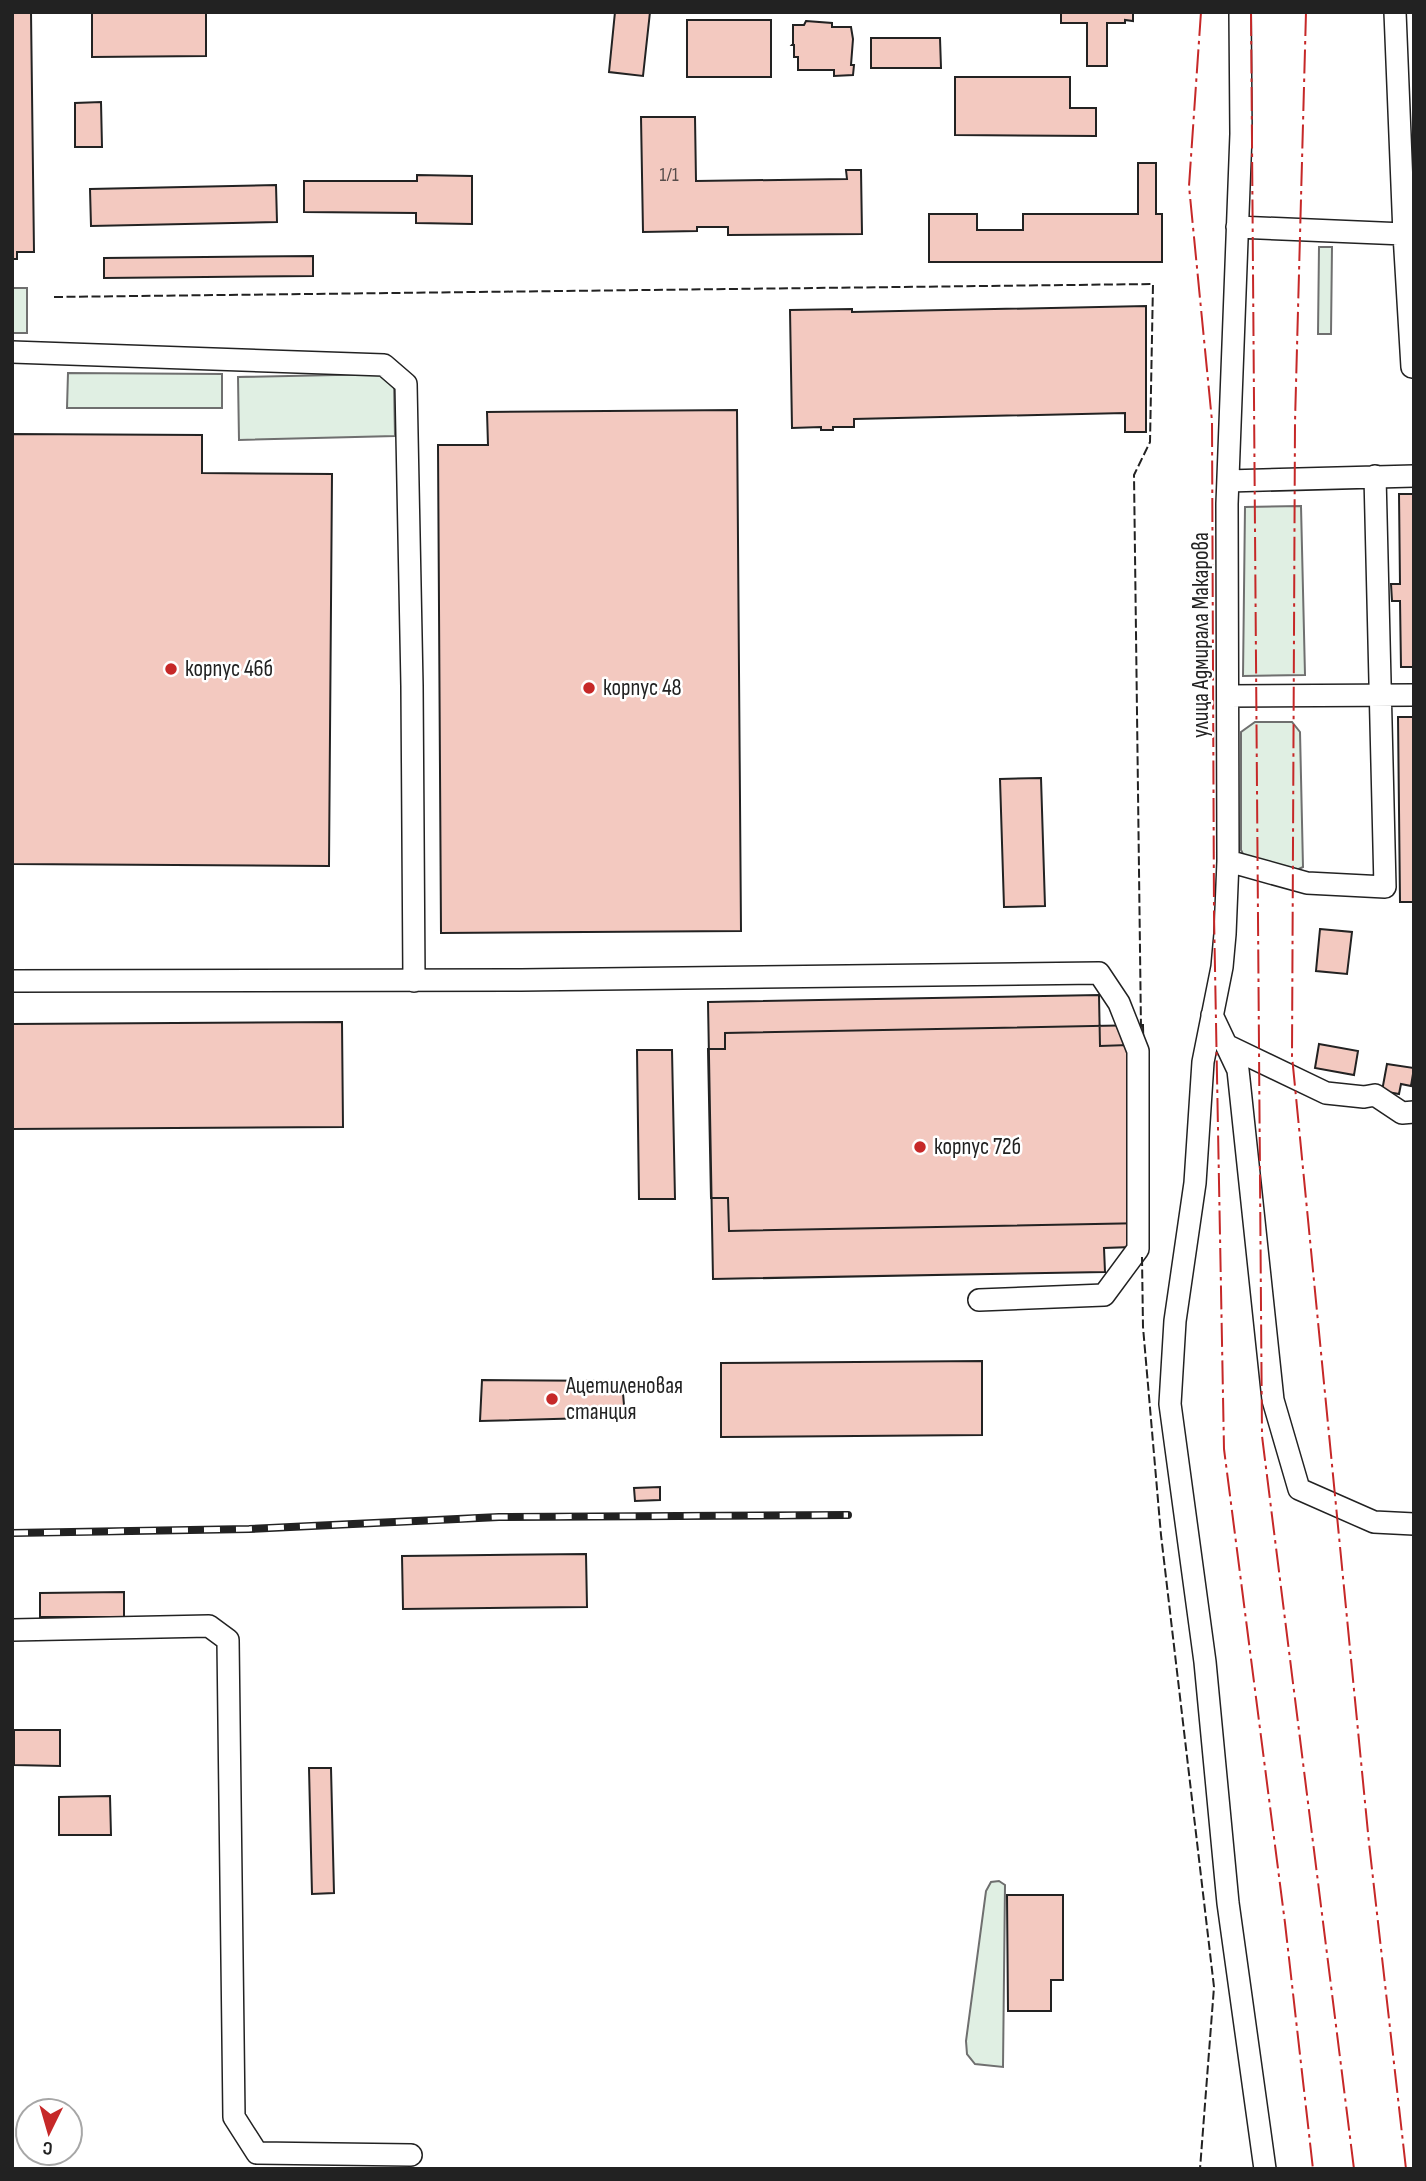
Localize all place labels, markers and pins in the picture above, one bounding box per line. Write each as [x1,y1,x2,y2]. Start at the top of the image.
place label: корпус 46б [185,655,273,683]
marker: корпус 46б [163,661,179,677]
place label: корпус 48 [603,674,682,702]
marker: корпус 48 [581,680,597,696]
place label: корпус 72б [934,1133,1021,1161]
marker: корпус 72б [912,1139,928,1155]
place label: Ацетиленовая станция [565,1372,683,1426]
marker: Ацетиленовая станция [544,1391,560,1407]

